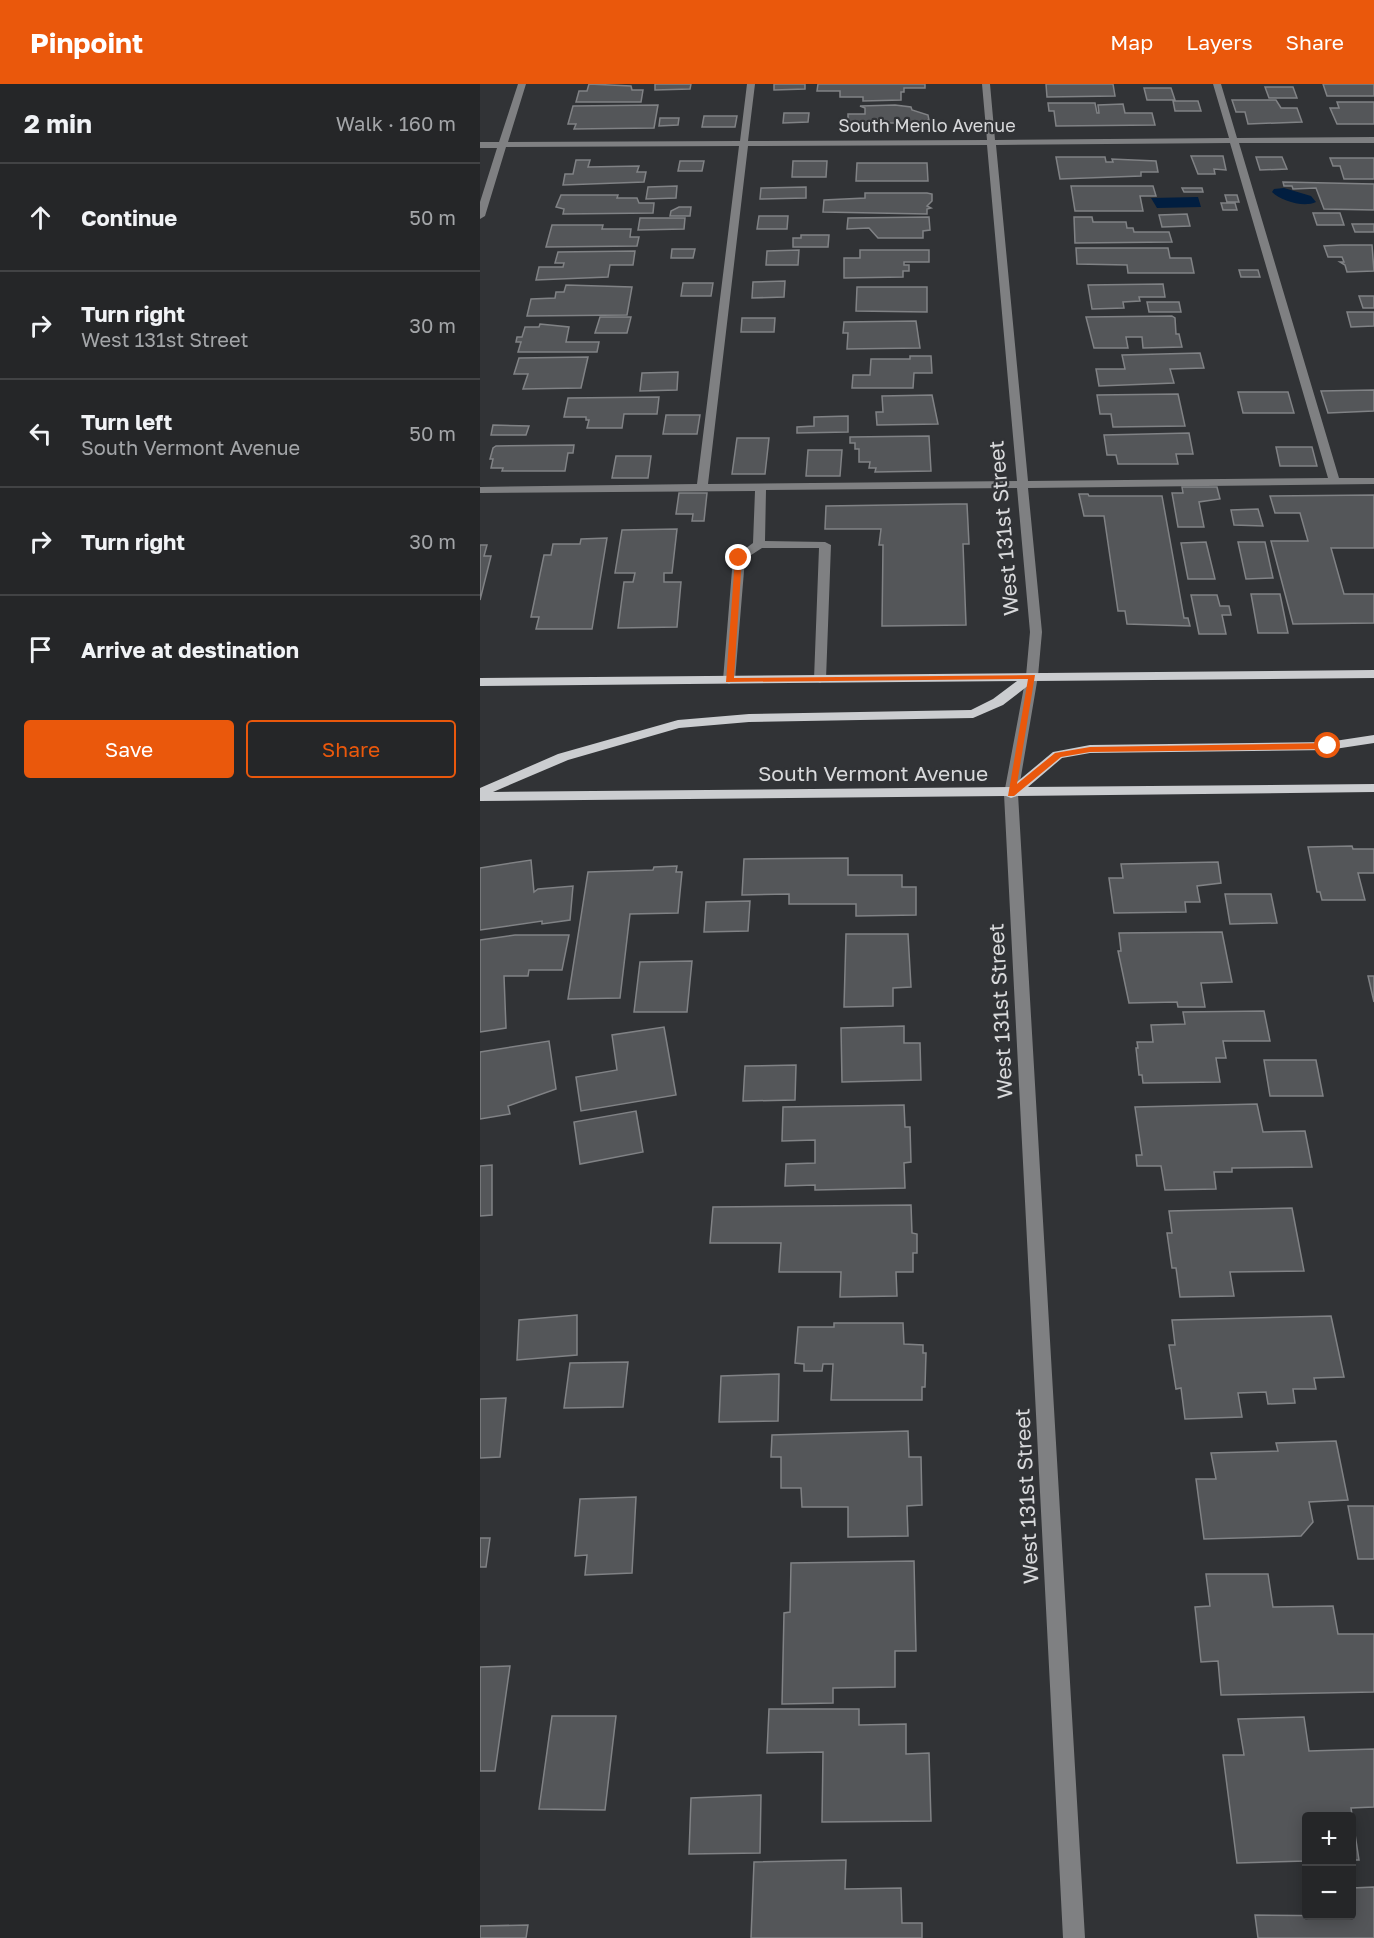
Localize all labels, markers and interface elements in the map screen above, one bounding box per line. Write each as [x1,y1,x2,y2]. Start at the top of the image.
text: Pinpoint [30,26,143,59]
text: Map [1110,29,1153,55]
text: Layers [1186,29,1253,55]
text: Share [1286,29,1344,55]
text: 2 min [24,108,92,139]
text: Walk · 160 m [336,111,456,135]
street label: South Menlo Avenue [838,114,1016,136]
icon: ahead [24,201,57,234]
text: Continue [81,204,177,231]
text: 50 m [409,205,456,229]
text: Turn right [81,300,185,327]
icon: right [24,309,57,342]
text: 30 m [409,313,456,337]
text: West 131st Street [81,327,249,351]
text: Turn left [81,408,172,435]
icon: left [24,417,57,450]
text: 50 m [409,421,456,445]
text: South Vermont Avenue [81,435,300,459]
street label: West 131st Street [982,439,1024,617]
icon: right [24,525,57,558]
text: Turn right [81,528,185,555]
text: 30 m [409,529,456,553]
route end [725,544,751,570]
icon: arrive [24,633,57,666]
text: Arrive at destination [81,636,299,663]
button: Save [24,720,234,778]
button: Share [246,720,456,778]
route start [1314,732,1340,758]
street label: South Vermont Avenue [758,760,988,786]
street label: West 131st Street [982,923,1018,1100]
street label: West 131st Street [1008,1408,1044,1585]
map controls [1302,1812,1356,1920]
button: + [1302,1812,1356,1866]
button: − [1302,1866,1356,1920]

